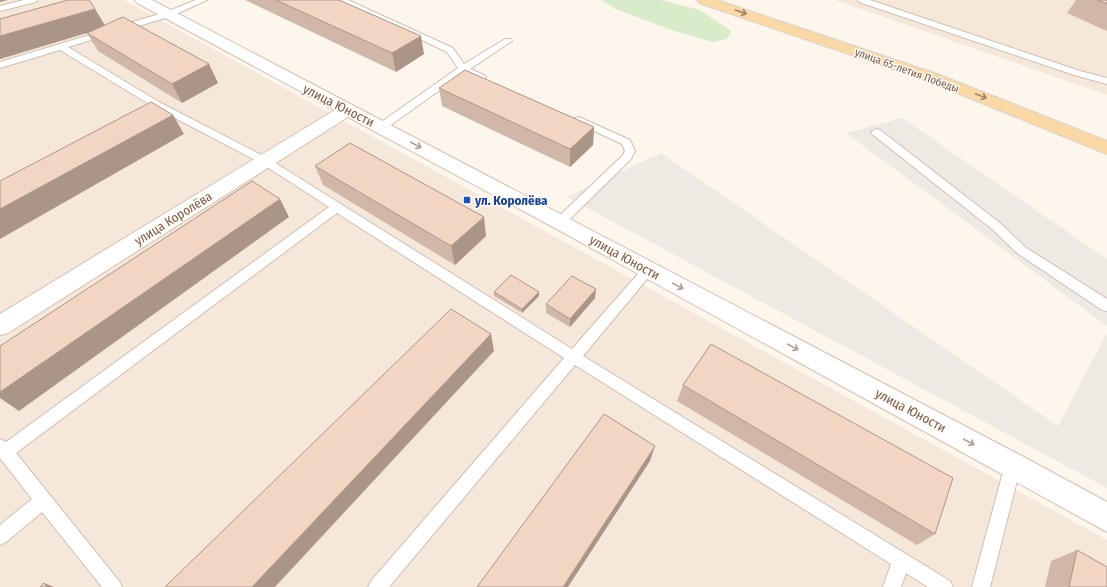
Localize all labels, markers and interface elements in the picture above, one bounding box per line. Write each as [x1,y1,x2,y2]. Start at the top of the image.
one-way arrow [735,9,747,17]
street label: улица 65-летия Победы [853,46,961,95]
street label: улица Юности [301,81,377,130]
one-way arrow [974,93,986,101]
one-way arrow [409,142,421,149]
street label: улица Королёва [132,189,215,248]
place label: ул. Королёва [474,193,548,208]
marker: ул. Королёва [462,195,472,205]
street label: улица Юности [587,232,662,283]
one-way arrow [672,283,684,290]
one-way arrow [787,344,799,352]
street label: улица Юности [873,386,949,435]
one-way arrow [963,438,975,446]

